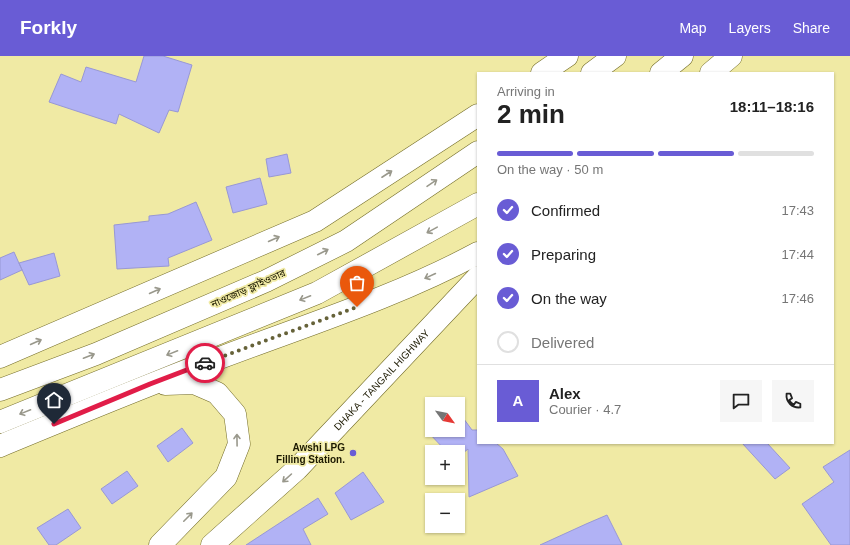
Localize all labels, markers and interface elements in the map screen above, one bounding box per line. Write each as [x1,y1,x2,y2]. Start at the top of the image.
text: Forkly [20,17,77,38]
text: Map [679,20,707,36]
text: Layers [729,20,771,36]
text: Share [793,20,830,36]
text: Arriving in [497,84,555,99]
text: 18:11–18:16 [730,98,814,115]
text: 2 min [497,99,565,129]
text: On the way · 50 m [497,162,603,177]
one-way arrow [381,170,392,178]
one-way arrow [427,179,438,187]
icon: check [497,199,519,221]
text: Confirmed [531,202,600,219]
text: 17:43 [781,203,814,218]
one-way arrow [426,226,438,234]
one-way arrow [268,234,280,242]
icon: check [497,243,519,265]
text: Preparing [531,246,596,263]
text: 17:44 [781,247,814,262]
one-way arrow [316,248,328,255]
pin [340,266,374,307]
street label: নাওজোড় ফ্লাইওভার [208,267,288,311]
icon: bag [346,272,368,294]
one-way arrow [425,273,437,280]
one-way arrow [149,286,161,294]
icon: check [497,287,519,309]
text: On the way [531,290,607,307]
text: 17:46 [781,291,814,306]
one-way arrow [300,295,312,302]
street label: DHAKA - TANGAIL HIGHWAY [332,327,432,432]
text: Delivered [531,334,594,351]
one-way arrow [30,338,42,346]
courier [185,343,225,383]
one-way arrow [166,349,178,357]
one-way arrow [82,352,94,360]
icon: car [194,352,216,374]
button: chat [720,380,762,422]
button: phone [772,380,814,422]
pin [37,383,71,424]
text: Alex [549,385,581,402]
icon: home [43,389,65,411]
text: A [513,392,523,409]
north arrow [425,397,465,437]
map controls [425,397,465,533]
text: Courier · 4.7 [549,402,621,417]
one-way arrow [20,408,32,416]
one-way arrow [234,434,241,447]
place label: Awshi LPG Filling Station. [276,442,345,465]
button: + [425,445,465,485]
marker: Awshi LPG Filling Station. [348,448,358,458]
one-way arrow [283,473,293,482]
button: − [425,493,465,533]
one-way arrow [183,513,193,522]

